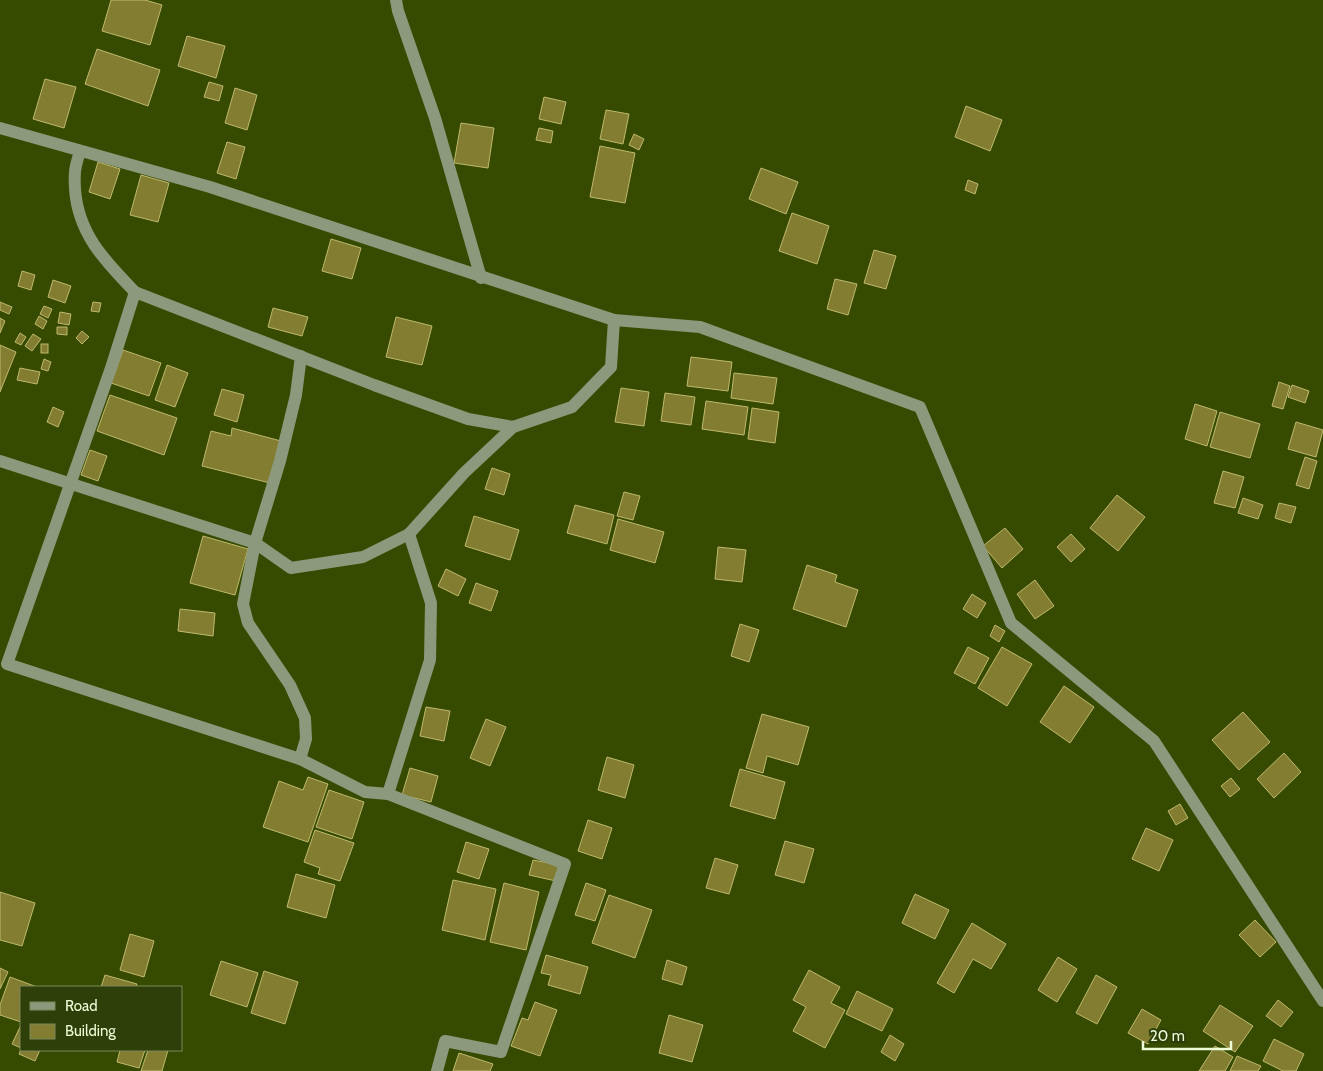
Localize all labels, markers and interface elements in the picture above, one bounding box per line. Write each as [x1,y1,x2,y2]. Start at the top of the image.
legend [20,986,182,1051]
text: Road [65,997,98,1015]
scale bar [1143,1018,1230,1050]
text: Building [65,1022,116,1040]
text: 20 m [1150,1027,1185,1045]

